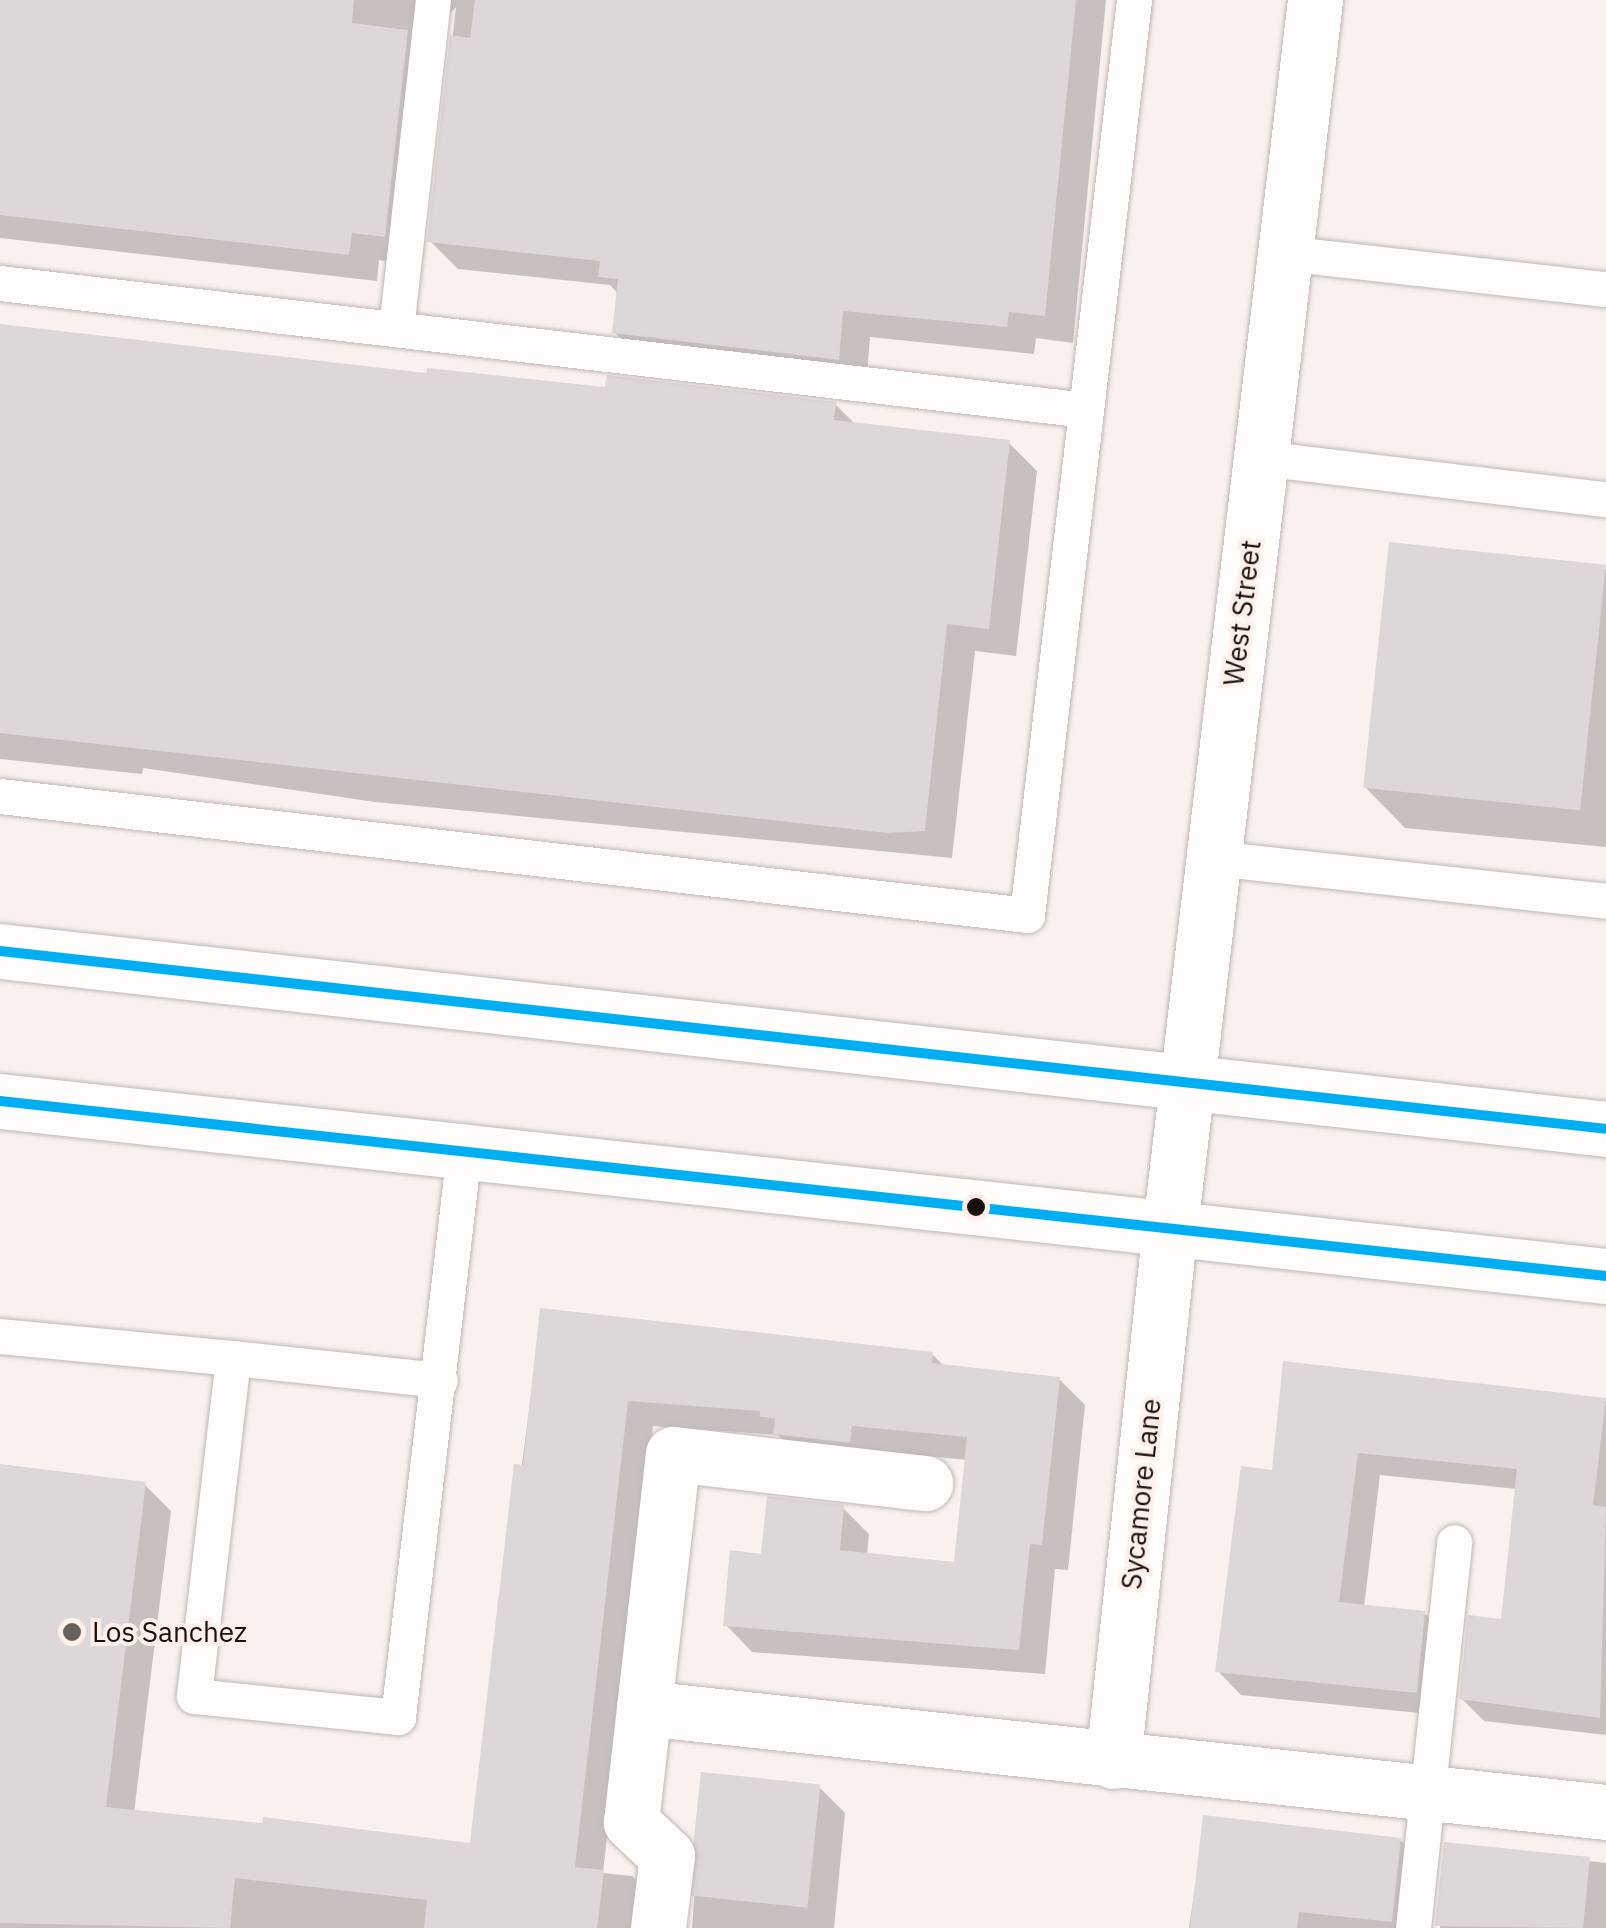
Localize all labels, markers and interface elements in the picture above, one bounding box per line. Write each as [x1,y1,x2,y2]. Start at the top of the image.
street label: West Street [1216,538,1268,688]
unlabelled marker [966,1197,986,1217]
street label: Sycamore Lane [1114,1397,1168,1591]
place label: Los Sanchez [92,1615,247,1649]
marker: Los Sanchez [61,1621,83,1643]

